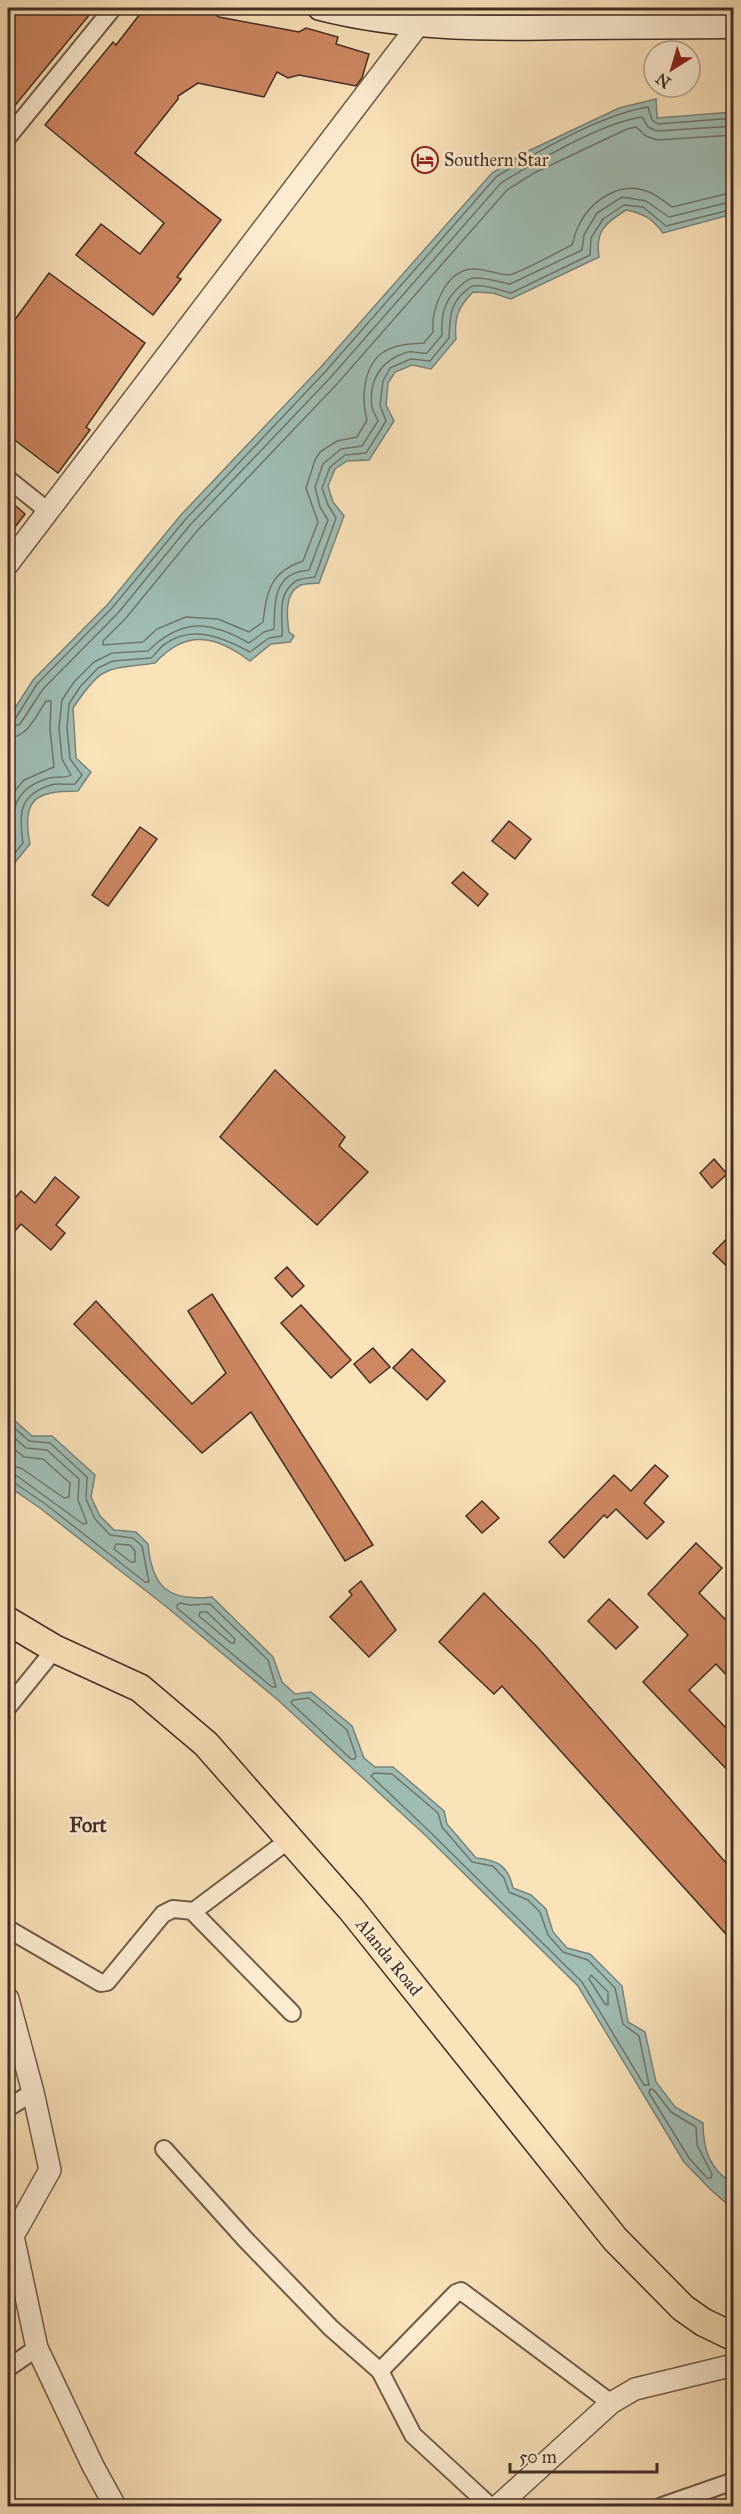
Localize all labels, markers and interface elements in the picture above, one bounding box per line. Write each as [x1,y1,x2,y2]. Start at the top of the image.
north arrow [642,39,702,99]
text: N [652,69,674,92]
hotel icon: Southern Star [410,145,440,175]
place label: Southern Star [444,149,549,171]
district label: Fort [69,1813,108,1837]
street label: Alanda Road [350,1913,427,2000]
scale bar [510,2436,657,2474]
text: 50 m [519,2446,557,2468]

